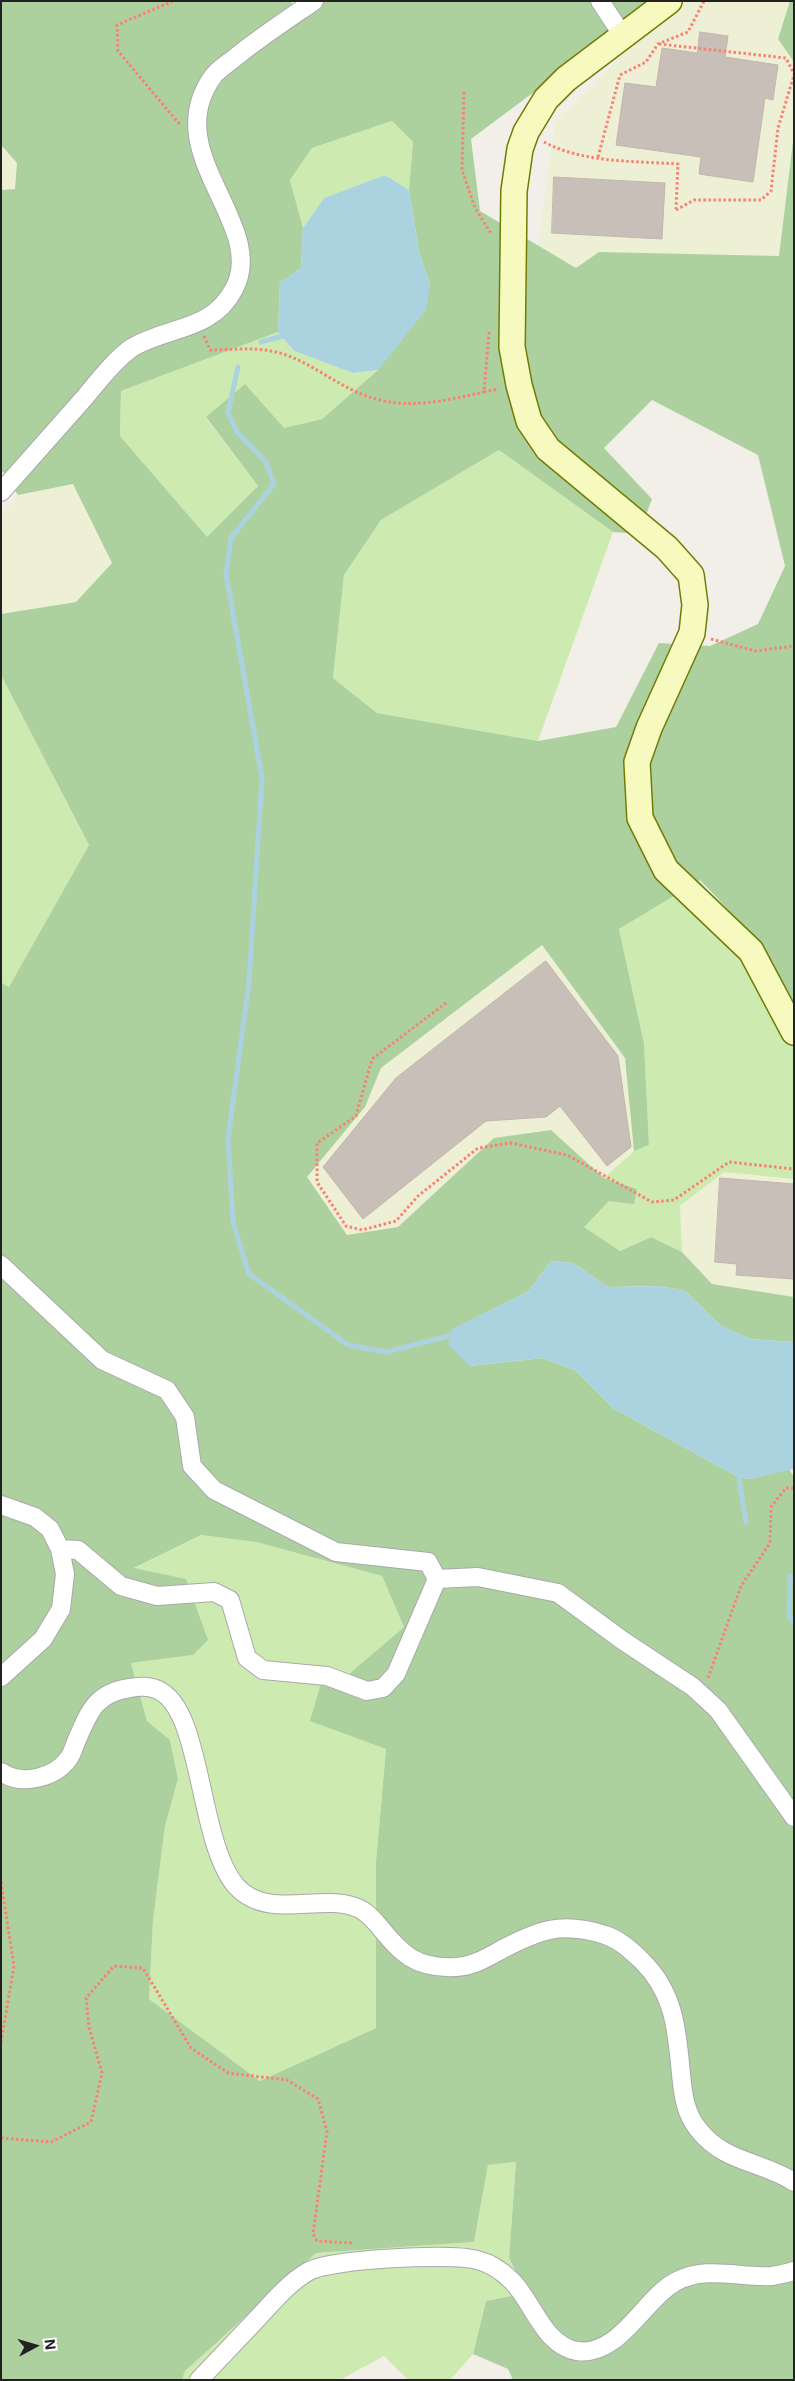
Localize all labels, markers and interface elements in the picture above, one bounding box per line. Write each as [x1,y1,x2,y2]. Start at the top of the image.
north arrow [10,2321,60,2371]
text: N [41,2338,59,2351]

